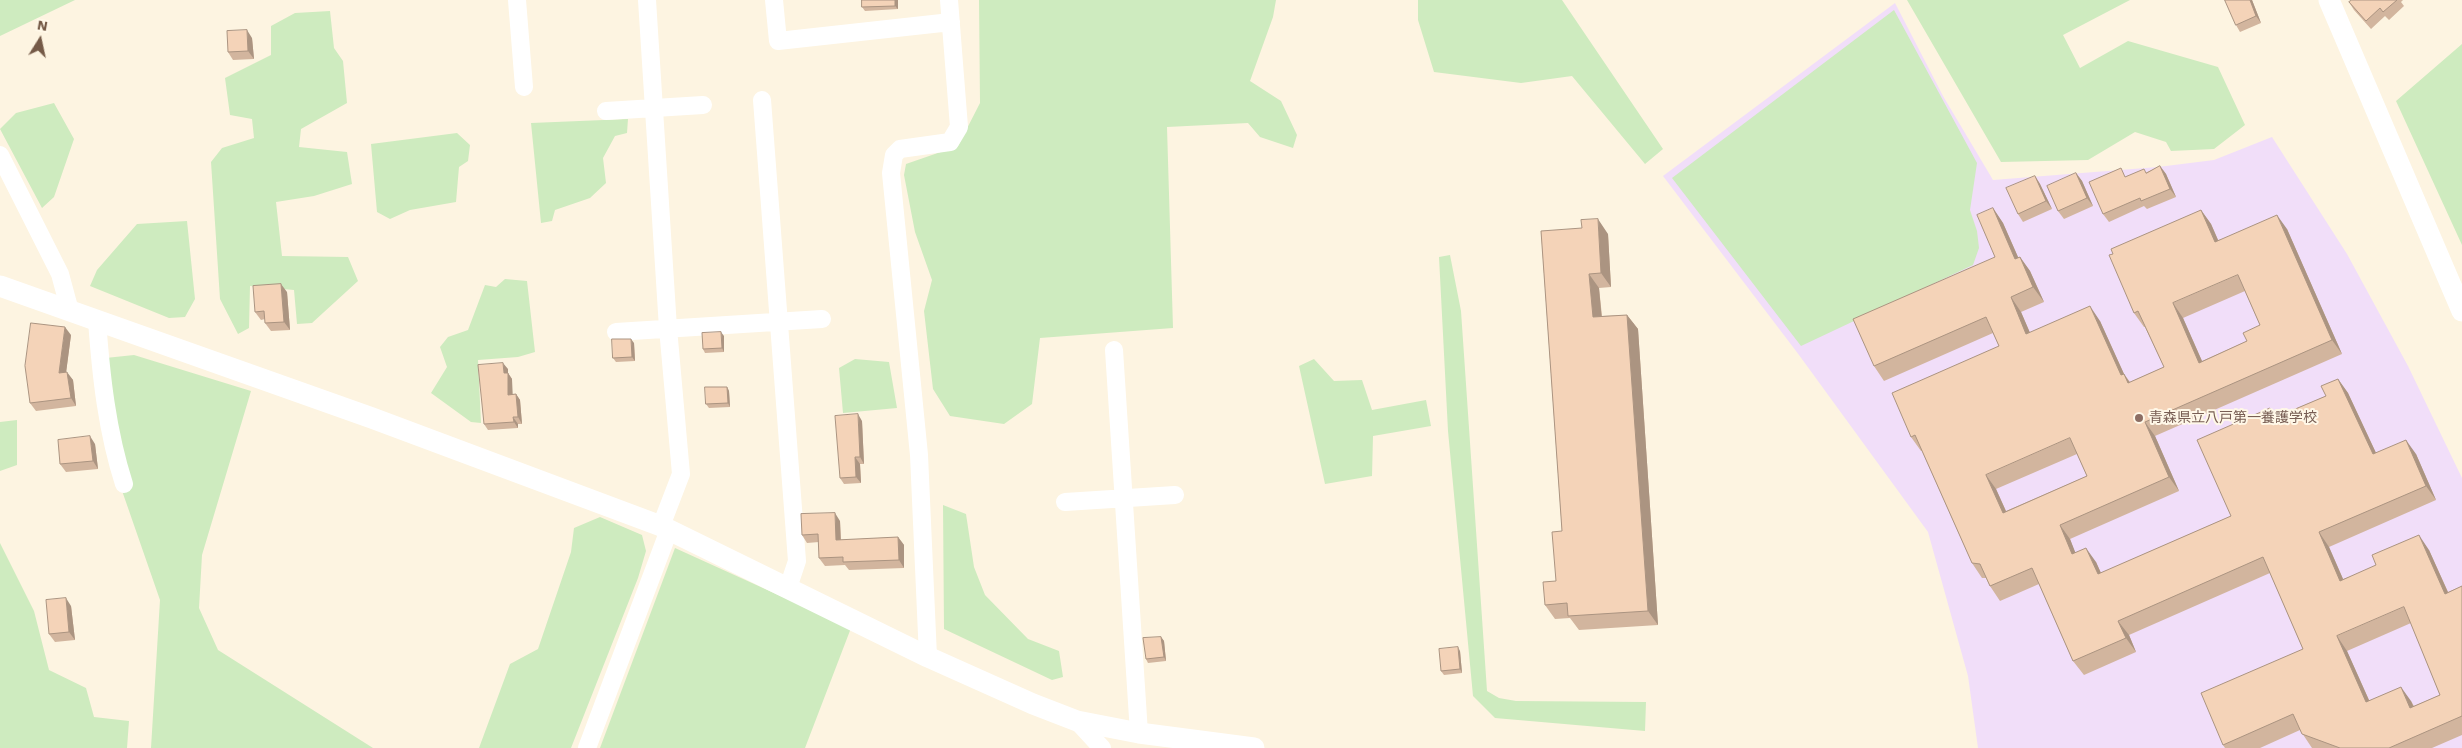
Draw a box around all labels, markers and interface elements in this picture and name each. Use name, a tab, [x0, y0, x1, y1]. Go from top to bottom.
north arrow	[15, 15, 65, 65]
text: N	[36, 16, 49, 34]
place label: 青森県立八戸第一養護学校	[2149, 410, 2317, 426]
marker: 青森県立八戸第一養護学校	[2133, 412, 2145, 424]

